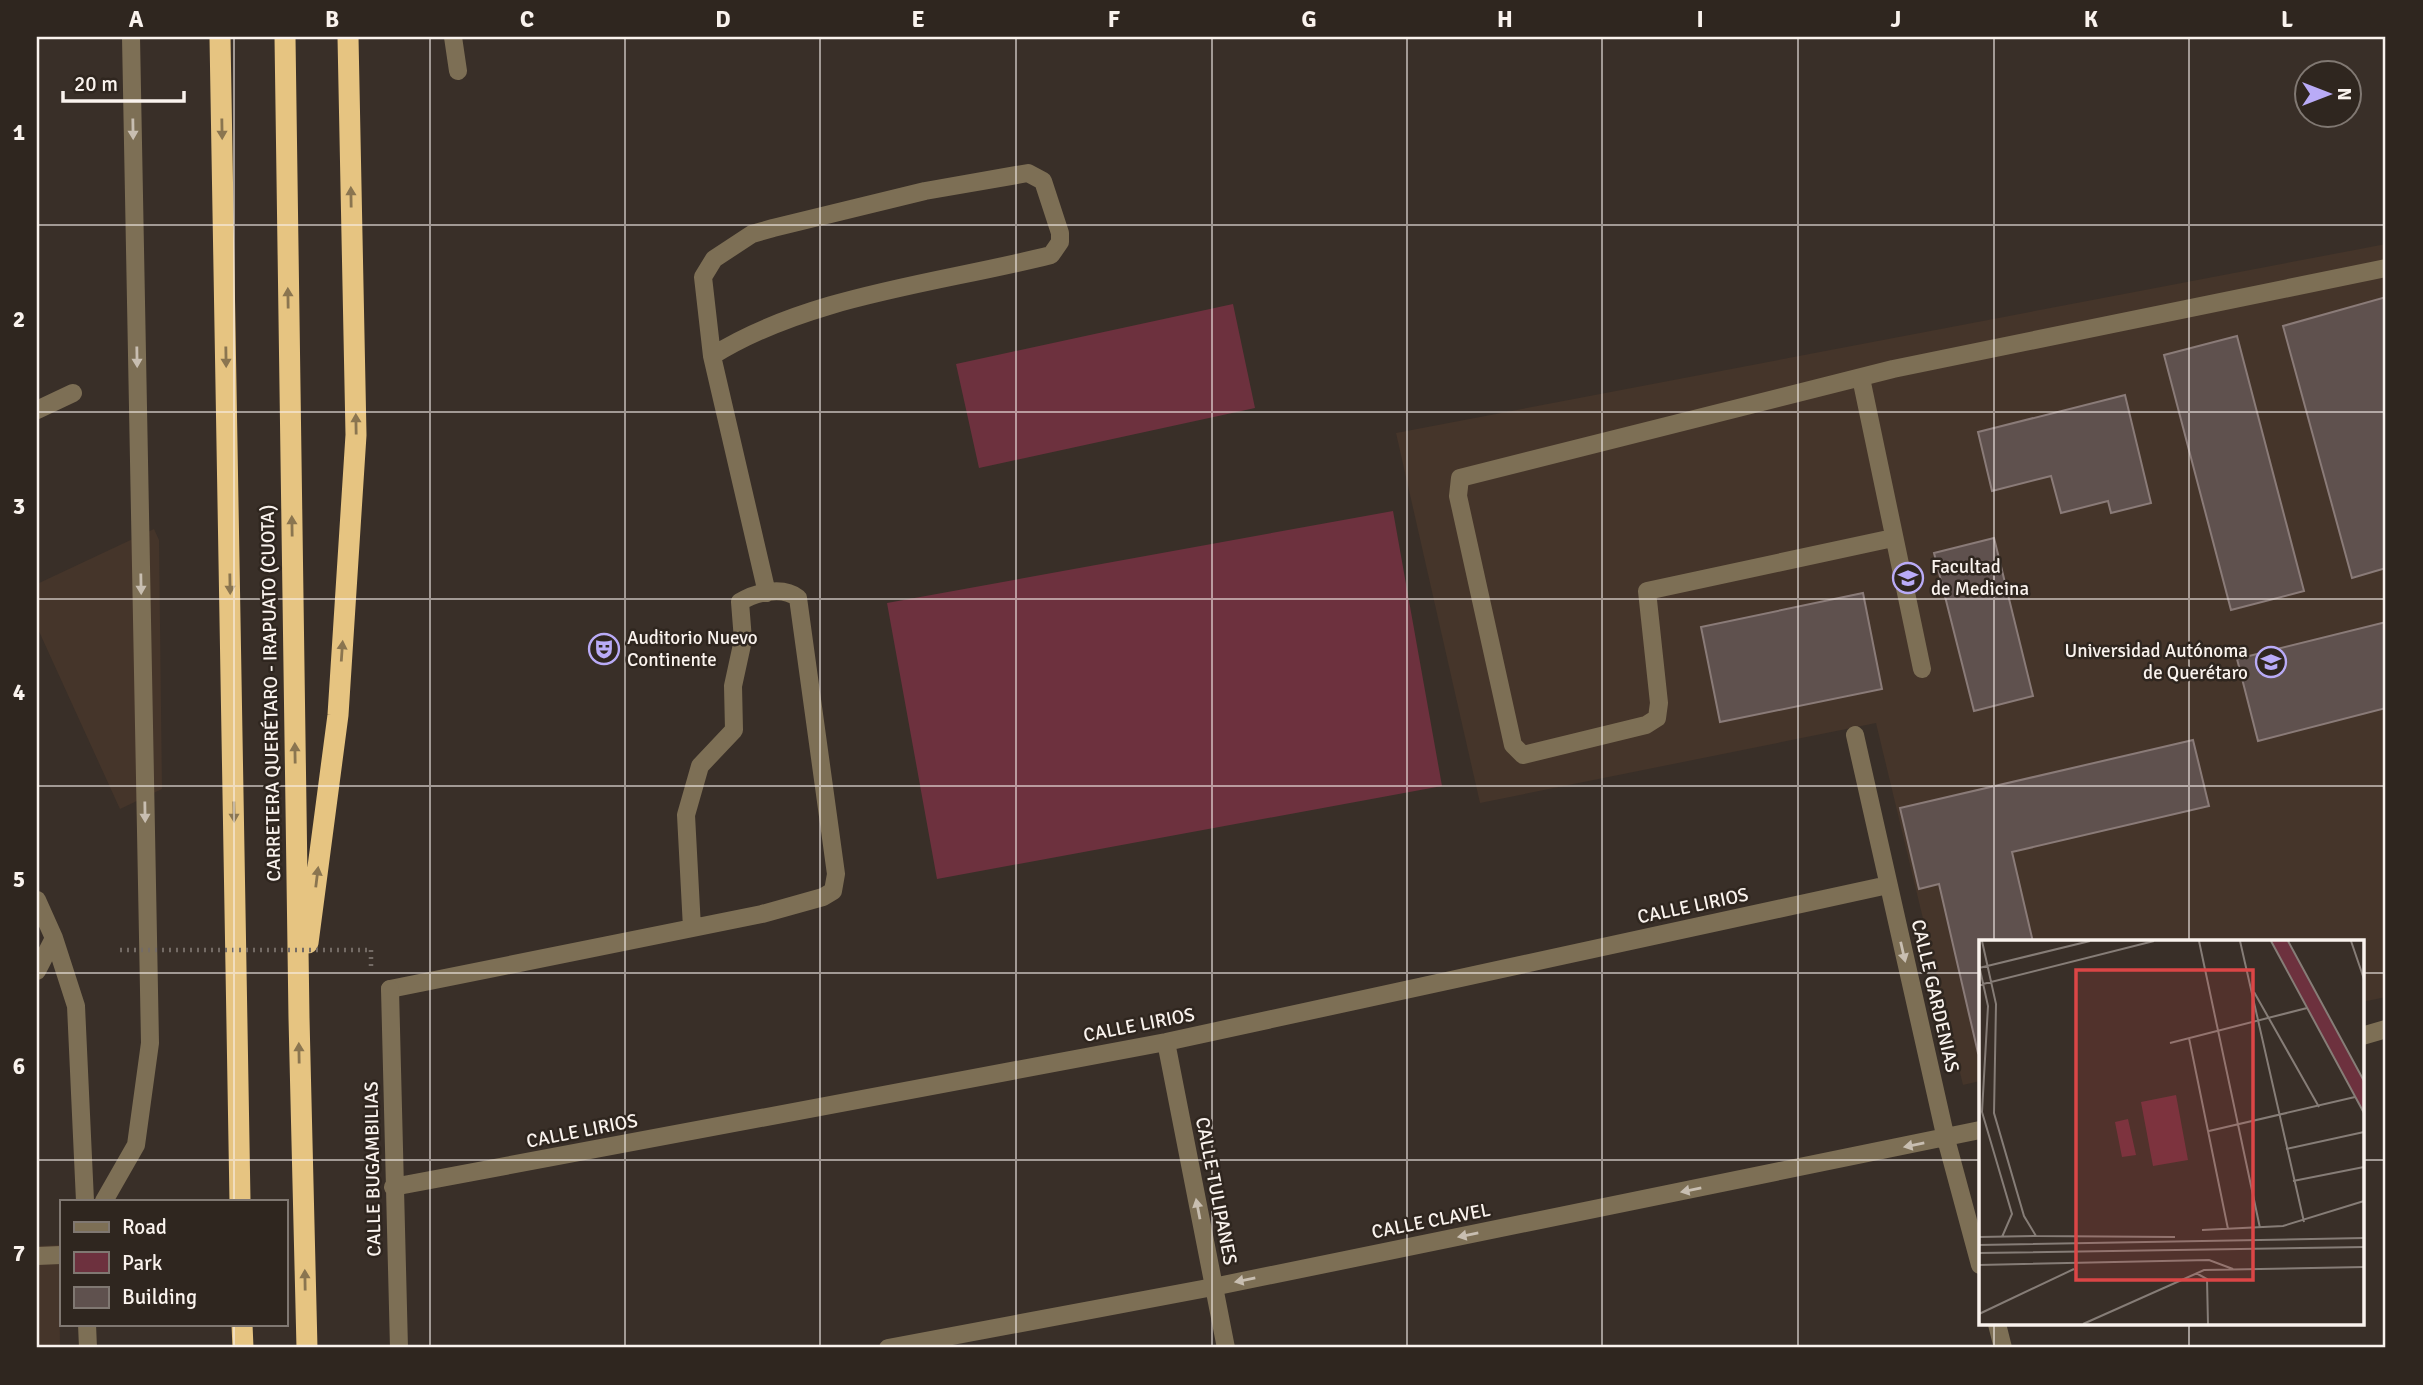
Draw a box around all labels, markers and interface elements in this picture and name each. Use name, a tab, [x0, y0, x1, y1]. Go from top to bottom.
text: A	[129, 5, 144, 34]
text: B	[325, 5, 339, 34]
text: C	[520, 5, 534, 34]
text: D	[715, 5, 731, 34]
text: E	[911, 5, 925, 34]
text: F	[1108, 5, 1120, 34]
text: G	[1301, 5, 1317, 34]
text: H	[1497, 5, 1513, 34]
text: I	[1696, 5, 1704, 34]
text: J	[1891, 5, 1901, 34]
text: K	[2084, 5, 2099, 34]
text: L	[2281, 5, 2293, 34]
scale bar	[63, 60, 184, 104]
north arrow	[2294, 60, 2364, 130]
text: 20 m	[74, 71, 118, 97]
text: N	[2332, 87, 2356, 101]
text: 1	[13, 118, 25, 147]
one-way arrow	[127, 119, 139, 141]
one-way arrow	[216, 119, 228, 141]
one-way arrow	[345, 185, 357, 207]
one-way arrow	[283, 287, 294, 309]
text: 2	[13, 305, 25, 334]
one-way arrow	[131, 346, 143, 368]
one-way arrow	[220, 346, 232, 368]
one-way arrow	[350, 413, 361, 435]
text: 3	[13, 492, 25, 521]
street label: CARRETERA QUERÉTARO - IRAPUATO (CUOTA)	[256, 504, 286, 882]
one-way arrow	[286, 515, 297, 537]
place label: Facultad de Medicina	[1931, 555, 2029, 601]
school or university icon: Facultad de Medicina	[1891, 561, 1925, 595]
one-way arrow	[135, 574, 147, 596]
one-way arrow	[224, 574, 235, 596]
place label: Auditorio Nuevo Continente	[627, 626, 758, 672]
theatre icon: Auditorio Nuevo Continente	[587, 632, 621, 666]
place label: Universidad Autónoma de Querétaro	[2065, 639, 2248, 685]
one-way arrow	[337, 640, 348, 662]
school or university icon: Universidad Autónoma de Querétaro	[2254, 645, 2288, 679]
text: 4	[13, 678, 25, 707]
one-way arrow	[289, 742, 301, 764]
one-way arrow	[140, 801, 151, 823]
one-way arrow	[228, 801, 239, 823]
text: 5	[13, 865, 25, 894]
one-way arrow	[311, 866, 322, 888]
street label: CALLE LIRIOS	[1635, 883, 1751, 929]
street label: CALLE GARDENIAS	[1906, 917, 1964, 1075]
inset map	[1979, 940, 2364, 1326]
one-way arrow	[1898, 941, 1909, 963]
street label: CALLE LIRIOS	[1081, 1002, 1197, 1048]
one-way arrow	[294, 1041, 305, 1063]
text: 6	[13, 1052, 25, 1081]
street label: CALLE BUGAMBILIAS	[359, 1081, 387, 1257]
street label: CALLE LIRIOS	[524, 1108, 640, 1154]
street label: CALLE TULIPANES	[1190, 1115, 1242, 1267]
one-way arrow	[1903, 1140, 1925, 1151]
one-way arrow	[1680, 1185, 1702, 1196]
one-way arrow	[1192, 1198, 1203, 1220]
street label: CALLE CLAVEL	[1369, 1198, 1493, 1244]
legend	[60, 1200, 287, 1326]
text: Road	[122, 1214, 167, 1240]
one-way arrow	[1457, 1230, 1479, 1241]
text: 7	[13, 1239, 25, 1268]
text: Park	[122, 1250, 163, 1276]
one-way arrow	[299, 1269, 311, 1291]
one-way arrow	[1234, 1275, 1256, 1286]
text: Building	[122, 1284, 197, 1310]

